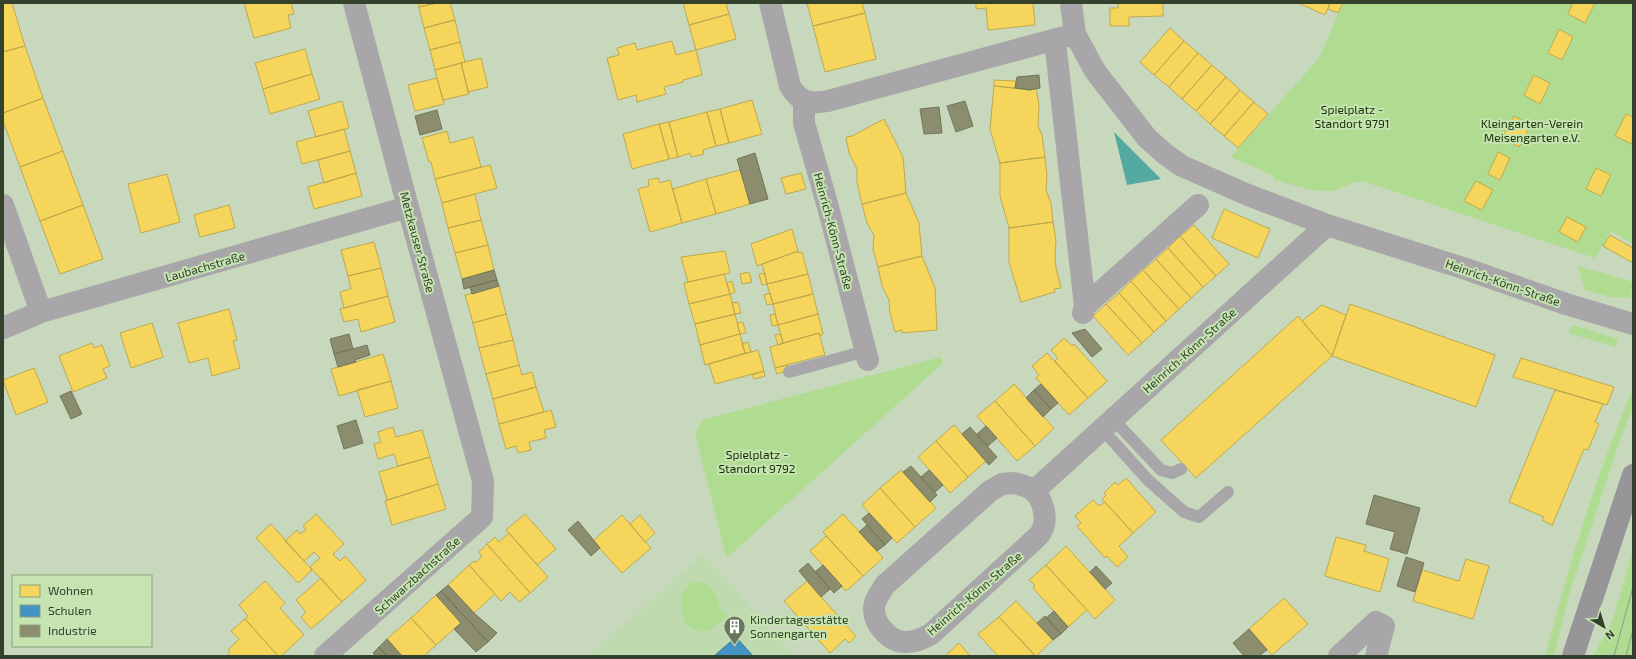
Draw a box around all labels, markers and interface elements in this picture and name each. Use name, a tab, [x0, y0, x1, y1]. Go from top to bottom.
park label: Spielplatz - Standort 9791	[1314, 102, 1390, 130]
park label: Kleingarten-Verein Meisengarten e.V.	[1481, 116, 1583, 144]
street label: Heinrich-Könn-Straße	[812, 171, 856, 291]
street label: Metzkauser Straße	[398, 190, 438, 294]
street label: Laubachstraße	[163, 248, 247, 284]
street label: Heinrich-Könn-Straße	[1444, 256, 1562, 308]
street label: Heinrich-Könn-Straße	[1140, 304, 1238, 396]
park label: Spielplatz - Standort 9792	[718, 447, 796, 475]
street label: Schwarzbachstraße	[372, 533, 462, 617]
street label: Heinrich-Könn-Straße	[924, 548, 1024, 638]
legend	[12, 575, 152, 647]
text: Wohnen	[48, 583, 93, 597]
text: Schulen	[48, 603, 91, 617]
north arrow	[1584, 607, 1624, 647]
place label: Kindertagesstätte Sonnengarten	[750, 612, 848, 640]
building icon: Kindertagesstätte Sonnengarten	[722, 613, 748, 646]
text: Industrie	[48, 623, 97, 637]
text: N	[1603, 628, 1618, 643]

